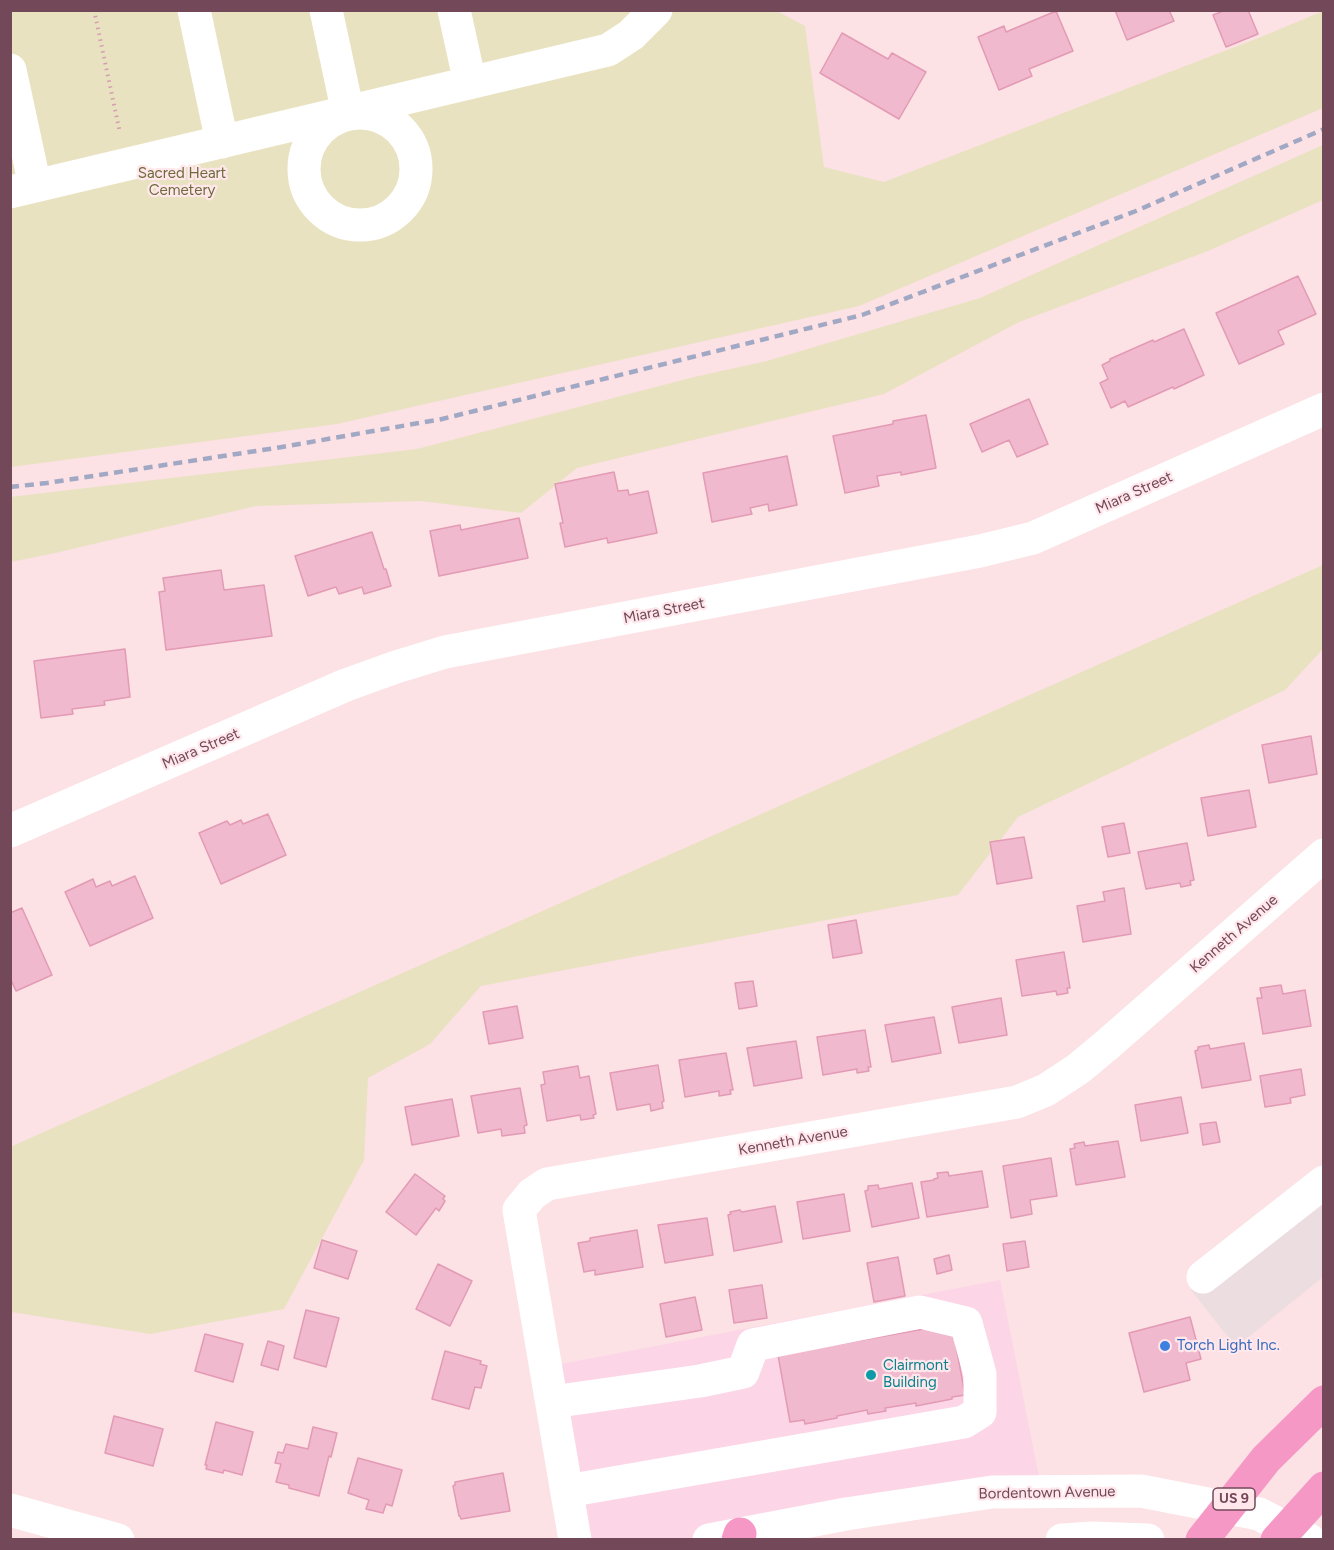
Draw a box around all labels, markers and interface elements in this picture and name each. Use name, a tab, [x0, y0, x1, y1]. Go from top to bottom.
park label: Sacred Heart Cemetery	[138, 165, 226, 200]
street label: Miara Street	[1093, 468, 1175, 518]
street label: Miara Street	[622, 594, 706, 628]
street label: Miara Street	[160, 725, 242, 773]
street label: Kenneth Avenue	[1186, 891, 1282, 977]
street label: Kenneth Avenue	[737, 1123, 849, 1159]
place label: Torch Light Inc.	[1177, 1337, 1280, 1355]
marker: Torch Light Inc.	[1158, 1339, 1172, 1353]
place label: Clairmont Building	[883, 1357, 949, 1392]
marker: Clairmont Building	[864, 1368, 878, 1382]
street label: Bordentown Avenue	[978, 1483, 1116, 1503]
road number: US 9	[1213, 1488, 1255, 1510]

